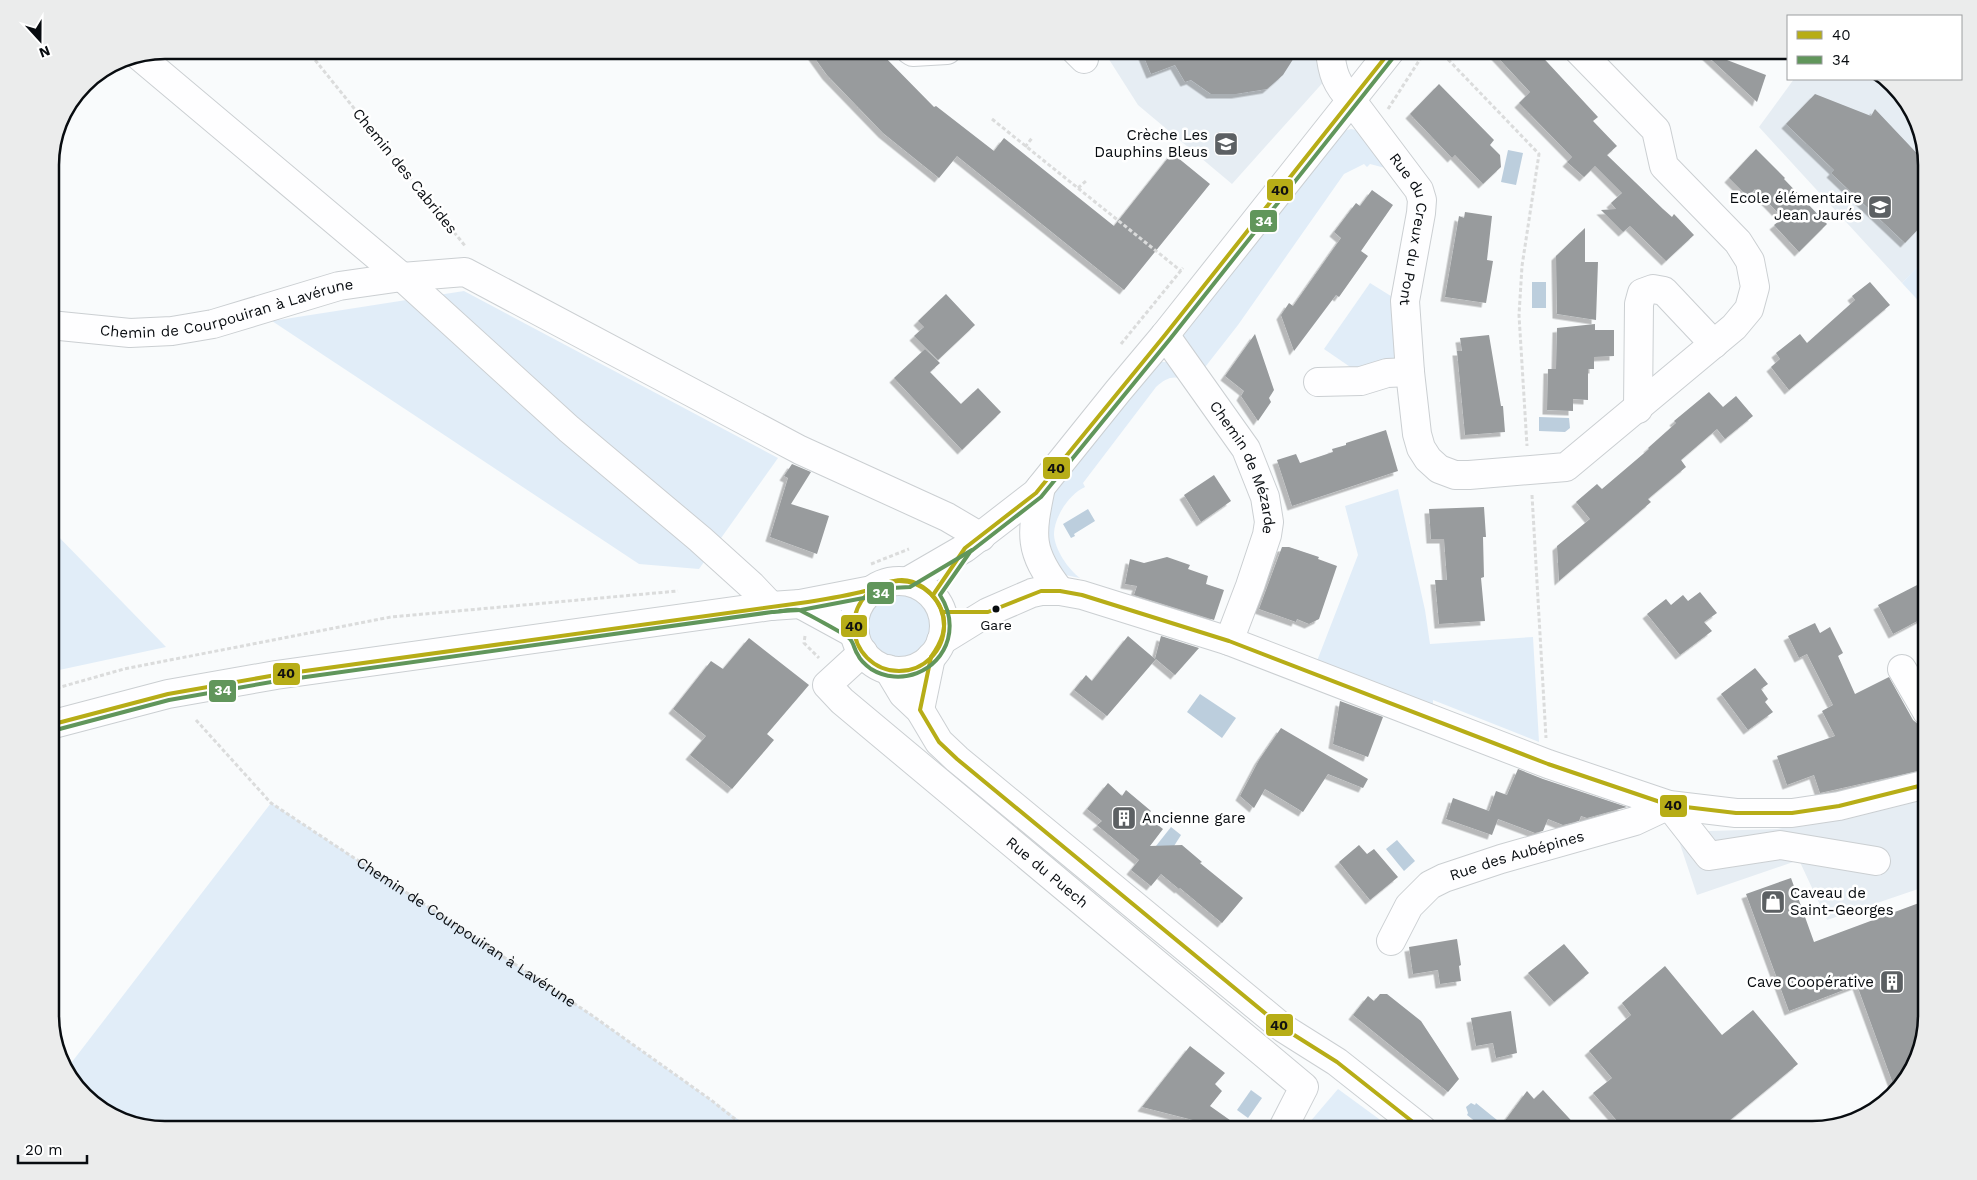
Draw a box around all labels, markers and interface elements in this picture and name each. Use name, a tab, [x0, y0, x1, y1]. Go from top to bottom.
north arrow	[15, 15, 65, 65]
legend	[1787, 15, 1962, 80]
text: 40	[1832, 26, 1851, 44]
text: N	[37, 43, 52, 61]
text: 34	[1832, 51, 1850, 69]
street label: Chemin des Cabrides	[349, 105, 461, 237]
place label: Crèche Les Dauphins Bleus	[1094, 126, 1208, 161]
school or university icon: Crèche Les Dauphins Bleus	[1213, 131, 1239, 157]
street label: Rue du Creux du Pont	[1385, 150, 1431, 307]
line badge: 40	[1266, 178, 1294, 202]
text: 40	[1271, 182, 1289, 198]
place label: Ecole élémentaire Jean Jaurés	[1730, 189, 1862, 224]
school or university icon: Ecole élémentaire Jean Jaurés	[1867, 194, 1893, 220]
line badge: 34	[1249, 209, 1278, 233]
text: 34	[1255, 213, 1273, 229]
street label: Chemin de Courpouiran à Lavérune	[99, 275, 354, 342]
street label: Chemin de Mézarde	[1206, 397, 1278, 535]
line badge: 40	[1042, 456, 1071, 480]
text: 40	[1047, 460, 1065, 476]
line badge: 34	[866, 581, 895, 605]
text: 34	[872, 585, 890, 601]
marker: Gare	[991, 604, 1001, 614]
line badge: 40	[840, 614, 868, 638]
place label: Gare	[980, 617, 1012, 633]
text: 40	[845, 618, 863, 634]
line badge: 40	[272, 662, 301, 686]
text: 40	[277, 665, 295, 681]
line badge: 34	[208, 679, 237, 703]
text: 34	[214, 682, 232, 698]
line badge: 40	[1659, 794, 1688, 818]
text: 40	[1664, 797, 1682, 813]
building icon: Ancienne gare	[1111, 805, 1137, 831]
place label: Ancienne gare	[1142, 809, 1246, 827]
street label: Rue des Aubépines	[1447, 827, 1586, 885]
street label: Rue du Puech	[1002, 833, 1092, 912]
street label: Chemin de Courpouiran à Lavérune	[353, 853, 580, 1011]
place label: Caveau de Saint-Georges	[1790, 884, 1894, 919]
shop icon: Caveau de Saint-Georges	[1760, 889, 1786, 915]
building icon: Cave Coopérative	[1879, 969, 1905, 995]
place label: Cave Coopérative	[1747, 973, 1874, 991]
line badge: 40	[1265, 1013, 1294, 1037]
text: 40	[1270, 1017, 1288, 1033]
scale bar	[18, 1132, 86, 1164]
text: 20 m	[25, 1141, 63, 1159]

